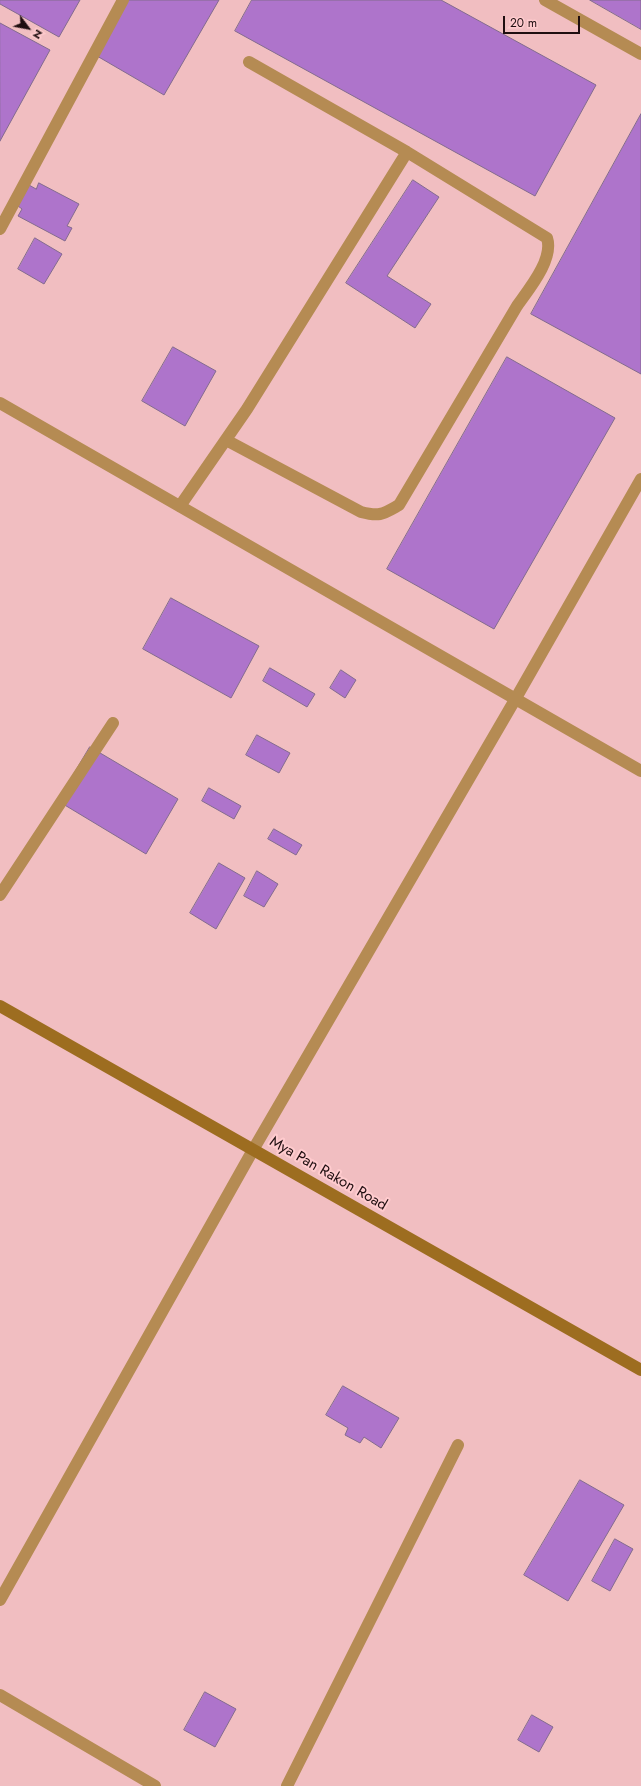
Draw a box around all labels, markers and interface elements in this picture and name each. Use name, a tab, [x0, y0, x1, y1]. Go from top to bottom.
north arrow	[8, 8, 48, 48]
scale bar	[505, 8, 582, 34]
text: 20 m	[510, 14, 537, 32]
text: N	[29, 26, 47, 42]
street label: Mya Pan Rakon Road	[266, 1133, 390, 1215]

